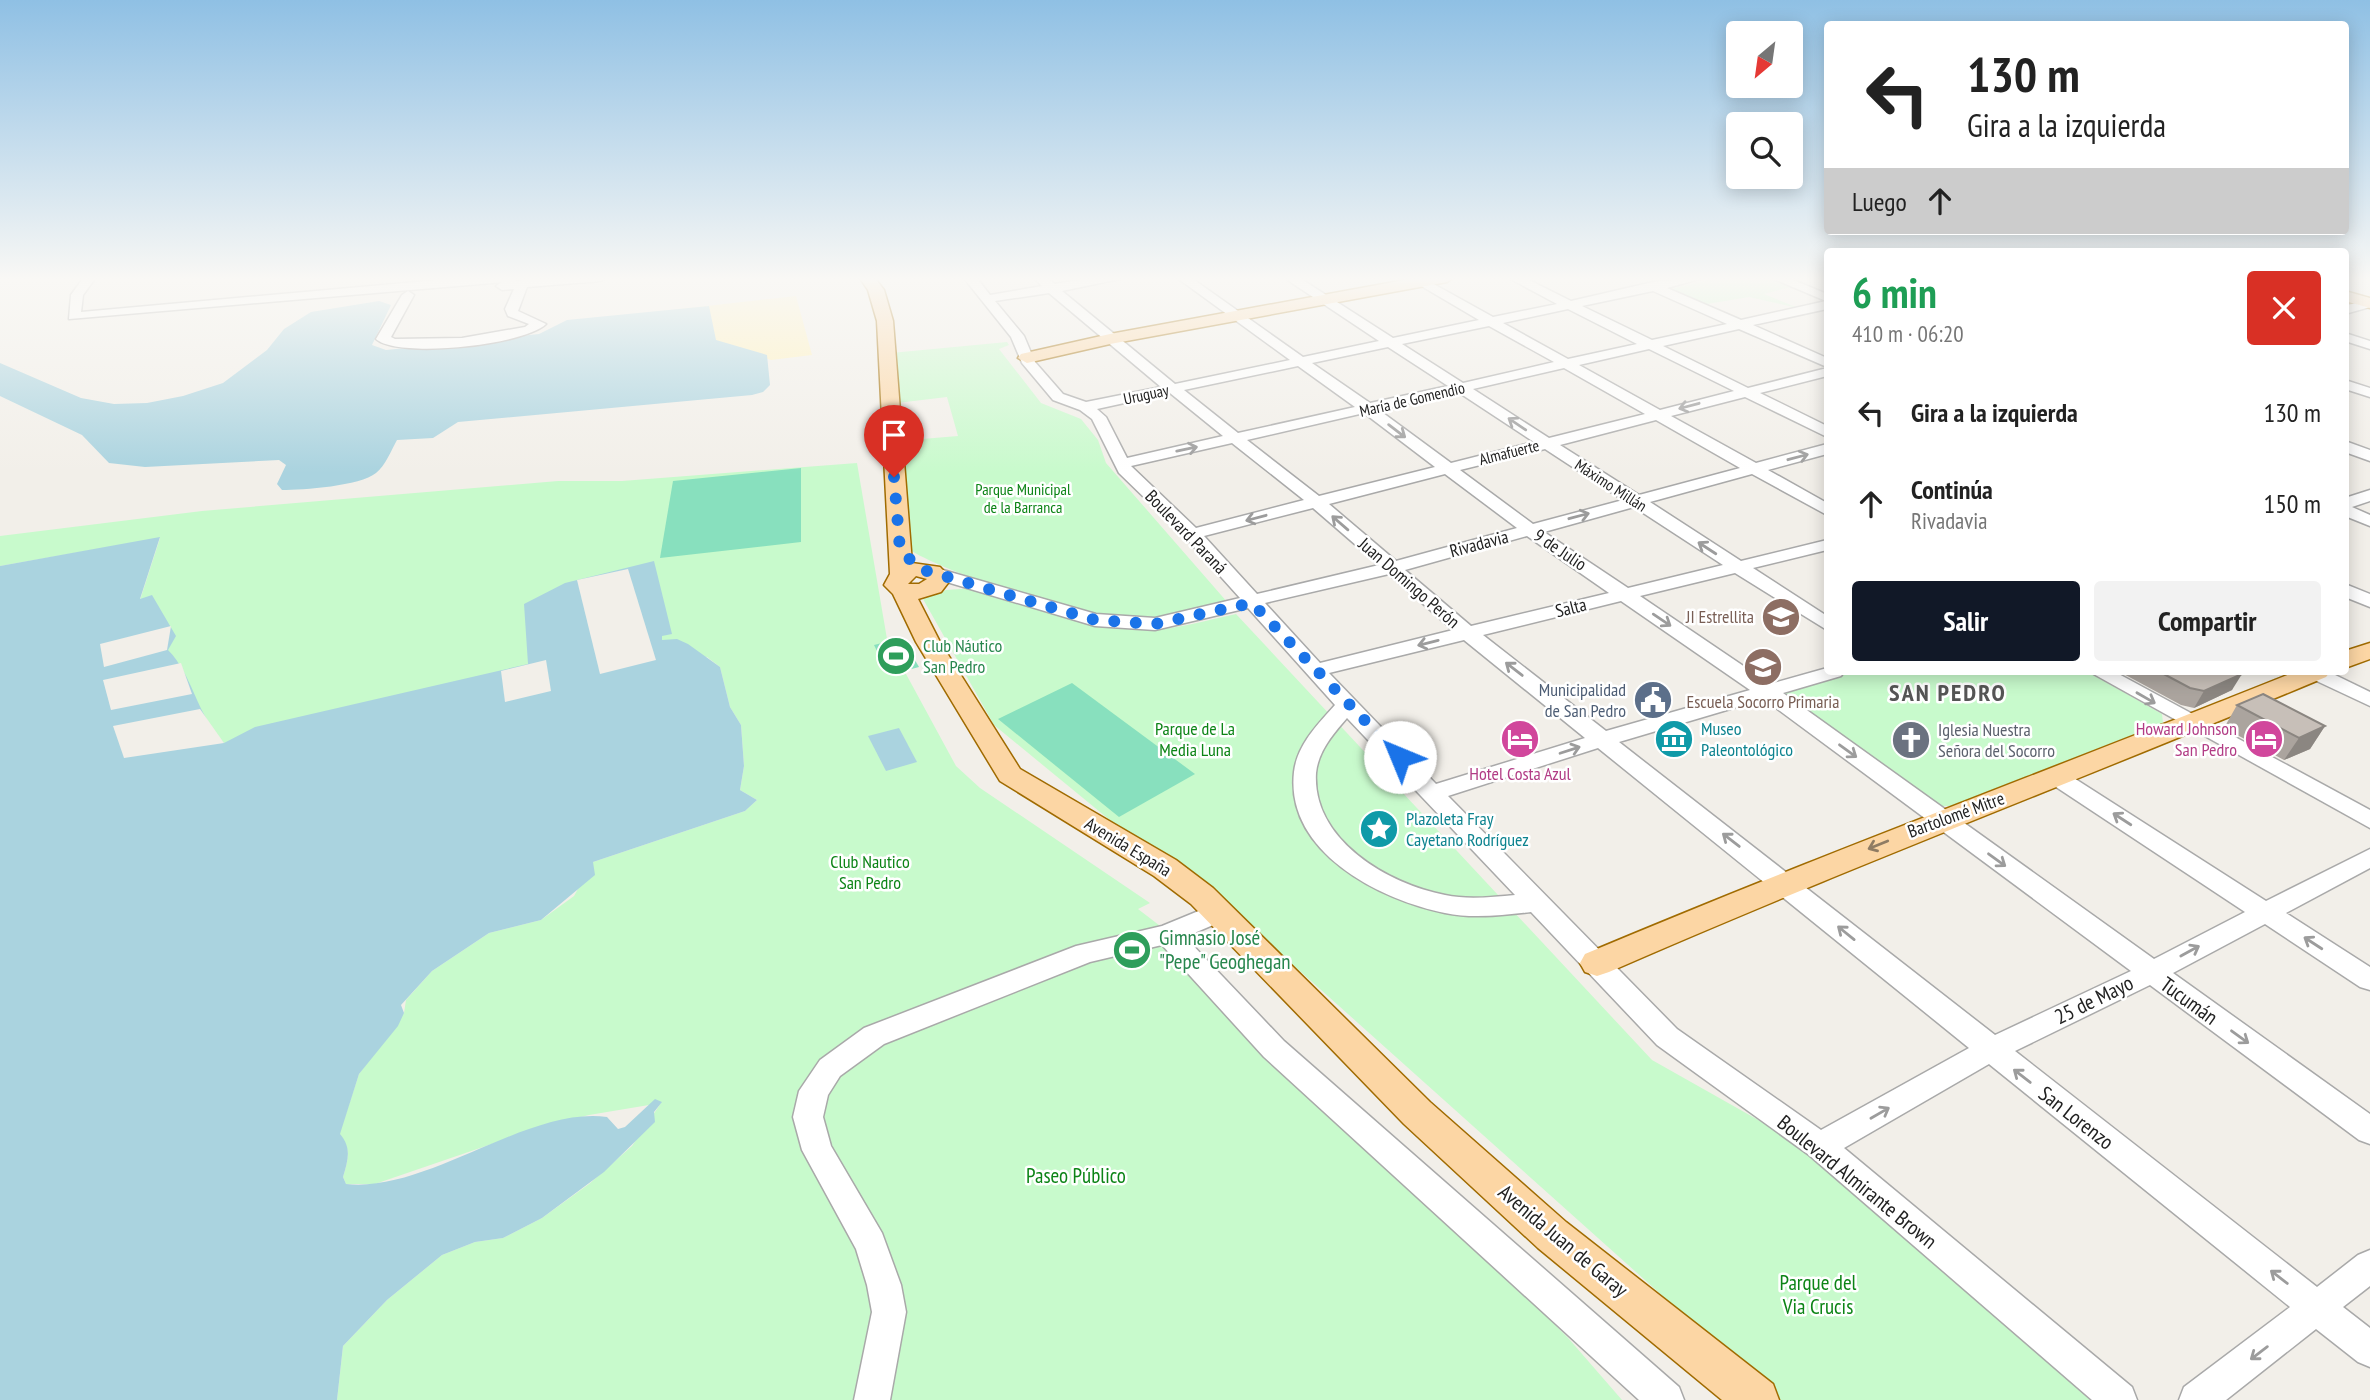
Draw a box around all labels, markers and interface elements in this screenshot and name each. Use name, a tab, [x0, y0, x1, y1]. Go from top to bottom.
north arrow	[1726, 21, 1802, 98]
map controls	[1726, 21, 1803, 189]
text: 130 m	[1967, 42, 2080, 106]
icon: left	[1852, 49, 1943, 140]
text: Gira a la izquierda	[1967, 104, 2166, 146]
button: search	[1726, 112, 1803, 189]
icon: ahead	[1921, 182, 1959, 220]
text: Luego	[1852, 185, 1907, 218]
text: 6 min	[1852, 265, 1937, 320]
button: close	[2247, 271, 2321, 345]
text: 410 m · 06:20	[1852, 319, 1964, 348]
street label: María de Gomendio	[1357, 377, 1467, 421]
street label: Uruguay	[1121, 379, 1171, 409]
icon: left	[1852, 394, 1890, 432]
text: Gira a la izquierda	[1911, 396, 2078, 429]
text: 130 m	[2263, 396, 2321, 429]
one-way arrow	[1679, 400, 1701, 413]
pin	[864, 405, 924, 477]
icon: arrive	[875, 416, 913, 454]
one-way arrow	[1508, 416, 1527, 431]
one-way arrow	[1387, 423, 1406, 438]
street label: Almafuerte	[1477, 435, 1541, 469]
one-way arrow	[1175, 442, 1198, 455]
one-way arrow	[1787, 450, 1809, 463]
street label: Máximo Millán	[1571, 454, 1651, 516]
text: Continúa	[1911, 473, 1993, 506]
park label: Parque Municipal de la Barranca	[975, 479, 1071, 517]
street label: Boulevard Paraná	[1141, 485, 1232, 579]
icon: ahead	[1852, 485, 1890, 523]
text: 150 m	[2263, 487, 2321, 520]
text: Rivadavia	[1911, 506, 1987, 535]
one-way arrow	[1568, 509, 1590, 522]
one-way arrow	[1245, 512, 1267, 525]
one-way arrow	[1331, 515, 1349, 531]
street label: 9 de Julio	[1529, 524, 1591, 576]
street label: Rivadavia	[1447, 525, 1511, 562]
street label: Juan Domingo Perón	[1353, 532, 1465, 633]
one-way arrow	[1698, 541, 1718, 555]
button: Salir	[1852, 581, 2080, 661]
button: Compartir	[2094, 581, 2321, 661]
street label: Salta	[1553, 593, 1589, 622]
school or university icon: JI Estrellita	[1760, 596, 1802, 638]
place label: JI Estrellita	[1685, 605, 1754, 628]
one-way arrow	[1652, 612, 1671, 627]
place label: Club Náutico San Pedro	[923, 634, 1003, 678]
sports icon: Club Náutico San Pedro	[875, 635, 917, 677]
one-way arrow	[1417, 637, 1439, 650]
school or university icon: Escuela Socorro Primaria	[1742, 646, 1784, 688]
one-way arrow	[1505, 661, 1523, 676]
district label: SAN PEDRO	[1889, 677, 2007, 708]
place label: Municipalidad de San Pedro	[1539, 678, 1626, 722]
public building icon: Municipalidad de San Pedro	[1632, 679, 1674, 721]
place label: Escuela Socorro Primaria	[1687, 690, 1839, 713]
one-way arrow	[2136, 692, 2156, 706]
park label: Parque de La Media Luna	[1155, 717, 1235, 761]
place label: Museo Paleontológico	[1701, 717, 1793, 761]
place label: Howard Johnson San Pedro	[2136, 717, 2237, 761]
hotel icon: Hotel Costa Azul	[1499, 718, 1541, 760]
museum icon: Museo Paleontológico	[1653, 718, 1695, 760]
place label: Iglesia Nuestra Señora del Socorro	[1938, 718, 2055, 762]
hotel icon: Howard Johnson San Pedro	[2243, 718, 2285, 760]
church icon: Iglesia Nuestra Señora del Socorro	[1890, 719, 1932, 761]
position arrow	[1363, 720, 1437, 794]
one-way arrow	[1558, 742, 1580, 755]
one-way arrow	[1838, 743, 1857, 758]
place label: Hotel Costa Azul	[1469, 762, 1572, 785]
street label: Bartolomé Mitre	[1904, 786, 2007, 843]
place label: Plazoleta Fray Cayetano Rodríguez	[1406, 807, 1529, 851]
place icon: Plazoleta Fray Cayetano Rodríguez	[1358, 808, 1400, 850]
street label: Avenida España	[1081, 812, 1176, 881]
one-way arrow	[2112, 812, 2132, 826]
one-way arrow	[1723, 832, 1741, 847]
one-way arrow	[1868, 839, 1890, 852]
park label: Club Nautico San Pedro	[830, 850, 910, 894]
one-way arrow	[1987, 853, 2006, 867]
place label: Gimnasio José "Pepe" Geoghegan	[1159, 924, 1291, 975]
one-way arrow	[1837, 925, 1855, 940]
sports icon: Gimnasio José "Pepe" Geoghegan	[1111, 929, 1153, 971]
one-way arrow	[2303, 936, 2323, 950]
one-way arrow	[2180, 944, 2200, 958]
street label: 25 de Mayo	[2050, 969, 2138, 1030]
street label: Tucumán	[2155, 971, 2223, 1031]
one-way arrow	[2230, 1030, 2249, 1044]
one-way arrow	[2014, 1069, 2032, 1084]
street label: San Lorenzo	[2033, 1080, 2119, 1155]
one-way arrow	[1869, 1106, 1889, 1120]
street label: Boulevard Almirante Brown	[1772, 1109, 1943, 1254]
park label: Paseo Público	[1026, 1162, 1126, 1189]
street label: Avenida Juan de Garay	[1493, 1179, 1634, 1303]
park label: Parque del Via Crucis	[1779, 1269, 1857, 1320]
one-way arrow	[2270, 1269, 2288, 1284]
one-way arrow	[2250, 1346, 2269, 1361]

